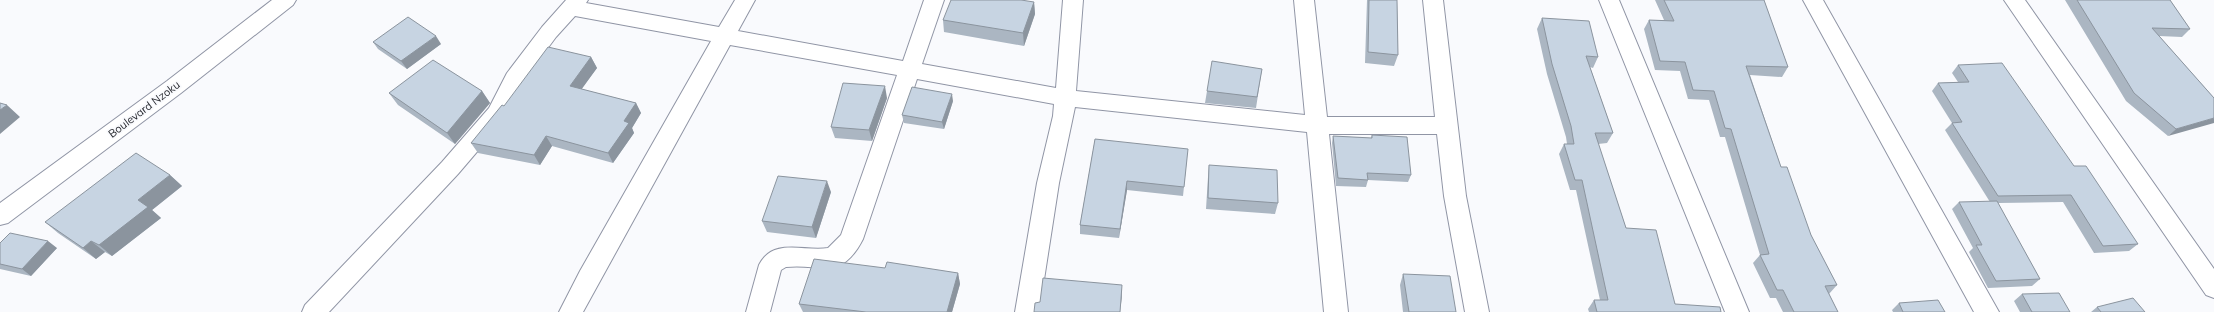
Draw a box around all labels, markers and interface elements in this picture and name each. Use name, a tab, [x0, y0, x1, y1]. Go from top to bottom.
street label: Boulevard Nzoku	[105, 77, 183, 141]

